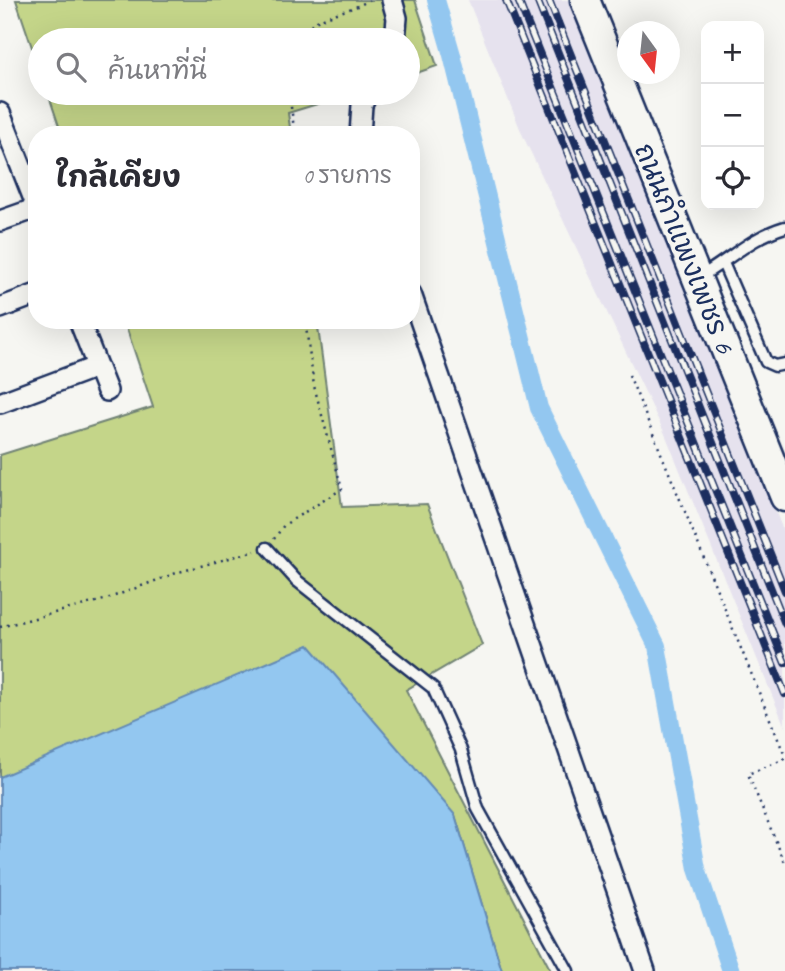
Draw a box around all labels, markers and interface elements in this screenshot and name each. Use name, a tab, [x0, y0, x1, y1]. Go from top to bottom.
north arrow	[617, 21, 680, 84]
map controls	[701, 21, 764, 210]
button: +	[701, 21, 764, 84]
search box	[28, 28, 420, 105]
icon: search	[52, 48, 90, 86]
text: ค้นหาที่นี่	[108, 54, 207, 87]
button: −	[701, 84, 764, 147]
street label: ถนนกำแพงเพชร 6	[627, 137, 745, 360]
button: locate	[701, 147, 764, 210]
text: ใกล้เคียง	[56, 158, 181, 196]
text: 0 รายการ	[302, 161, 392, 190]

